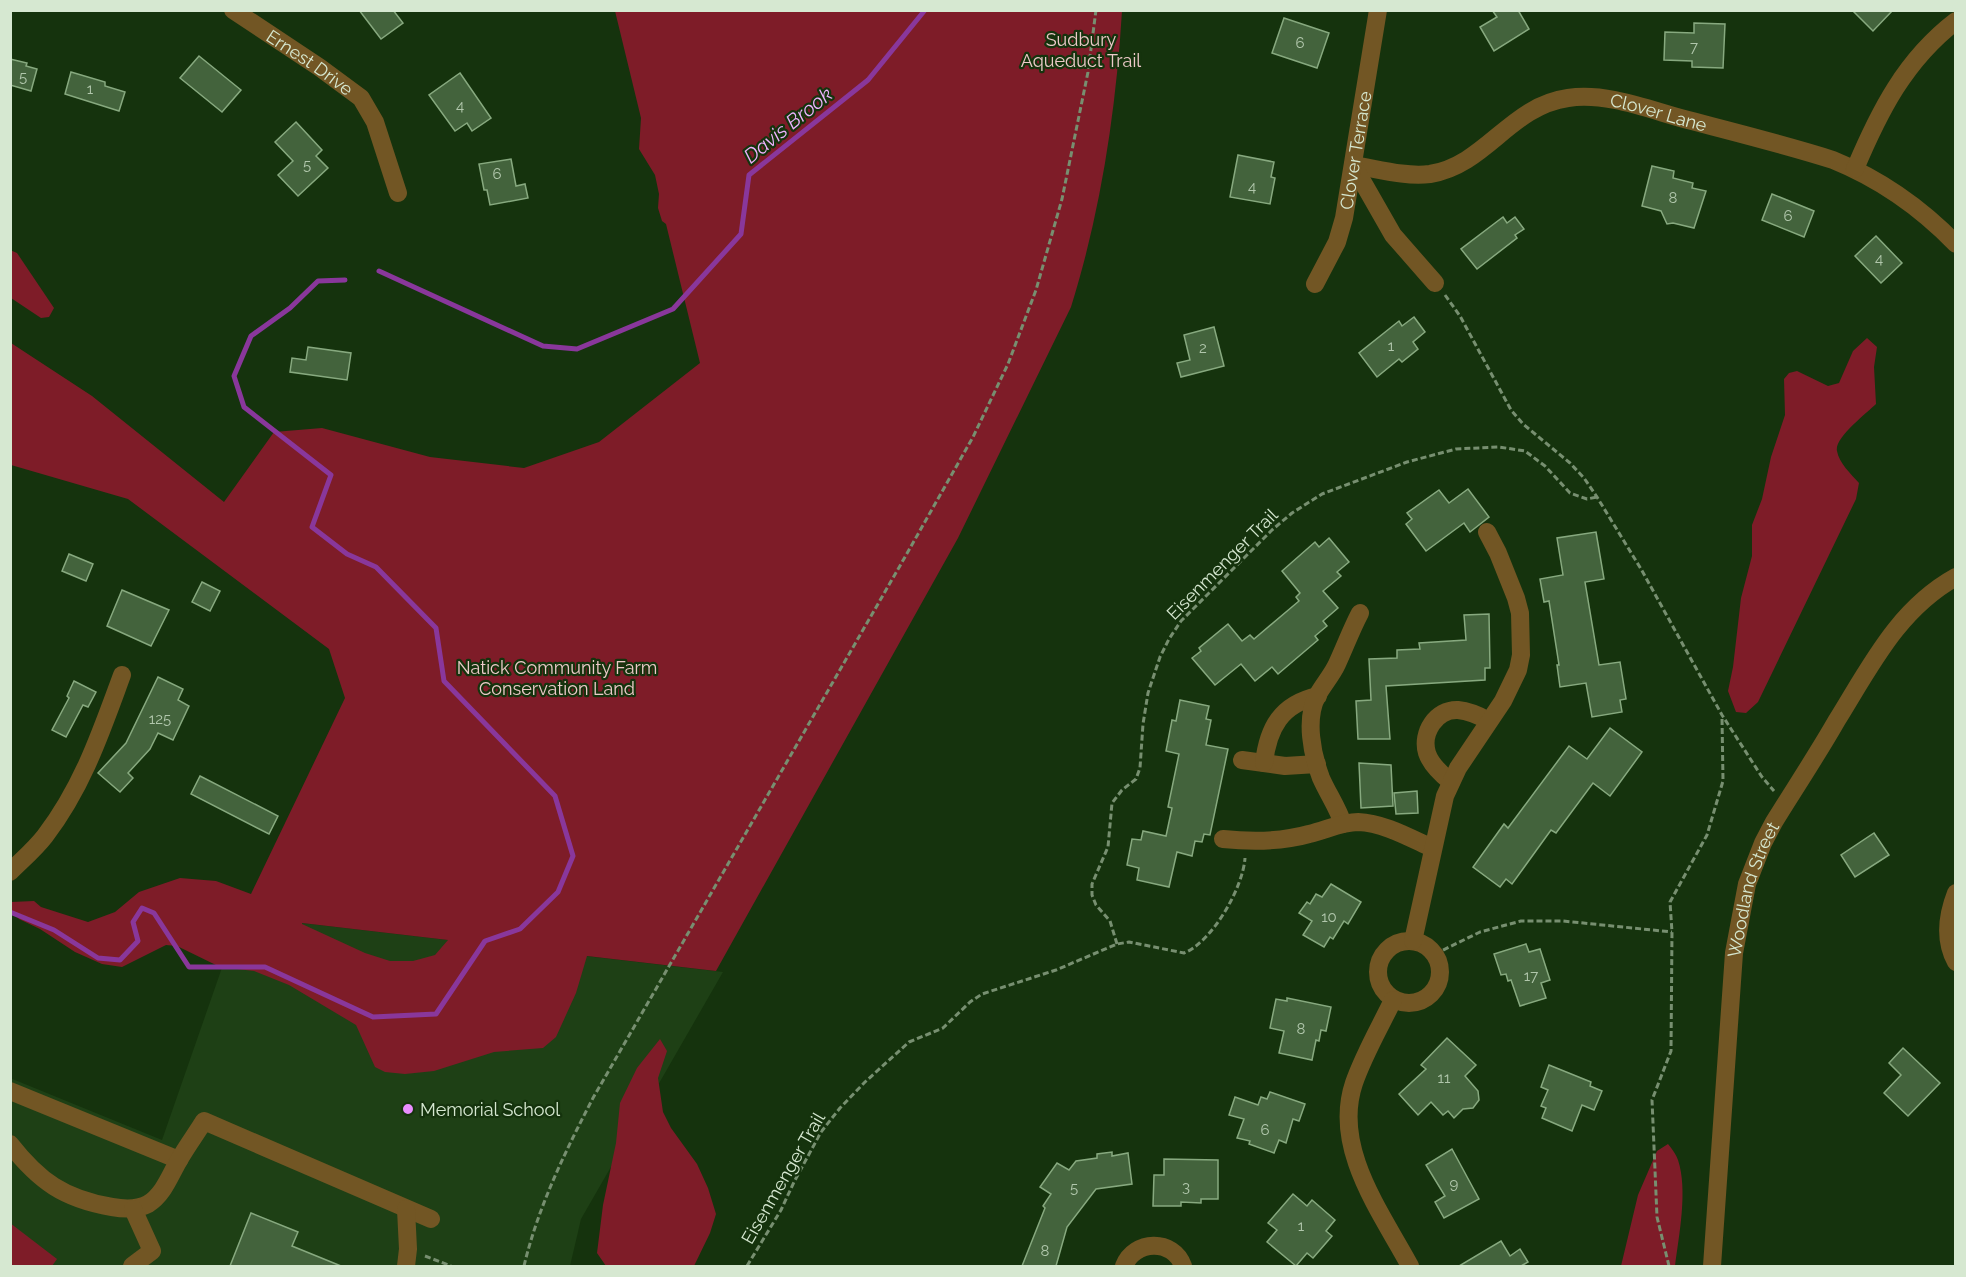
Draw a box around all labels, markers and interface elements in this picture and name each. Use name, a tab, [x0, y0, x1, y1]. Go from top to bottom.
street label: Ernest Drive	[263, 25, 358, 100]
park label: Sudbury Aqueduct Trail	[1021, 29, 1141, 71]
house number: 6	[1295, 34, 1305, 52]
house number: 7	[1690, 38, 1698, 56]
house number: 5	[19, 68, 27, 86]
house number: 1	[87, 80, 94, 98]
water label: Davis Brook	[739, 82, 837, 168]
street label: Clover Terrace	[1335, 89, 1375, 211]
street label: Clover Lane	[1608, 89, 1710, 135]
house number: 4	[456, 97, 464, 115]
house number: 5	[303, 156, 311, 174]
house number: 6	[492, 165, 502, 183]
house number: 4	[1248, 178, 1256, 196]
house number: 8	[1669, 189, 1678, 207]
house number: 6	[1783, 207, 1793, 225]
house number: 4	[1875, 250, 1883, 268]
house number: 1	[1388, 337, 1395, 355]
house number: 2	[1199, 339, 1207, 357]
street label: Eisenmenger Trail	[1162, 504, 1282, 624]
park label: Natick Community Farm Conservation Land	[457, 657, 657, 699]
house number: 125	[149, 710, 171, 728]
street label: Woodland Street	[1723, 818, 1783, 959]
house number: 10	[1321, 908, 1337, 926]
house number: 17	[1524, 967, 1538, 985]
house number: 8	[1297, 1020, 1306, 1038]
house number: 11	[1438, 1069, 1451, 1087]
place label: Memorial School	[420, 1099, 560, 1120]
marker: Memorial School	[401, 1102, 415, 1116]
street label: Eisenmenger Trail	[737, 1109, 829, 1247]
house number: 6	[1260, 1121, 1270, 1139]
house number: 9	[1450, 1175, 1459, 1193]
house number: 3	[1182, 1178, 1190, 1196]
house number: 5	[1070, 1179, 1078, 1197]
house number: 1	[1298, 1217, 1305, 1235]
house number: 8	[1041, 1242, 1050, 1260]

